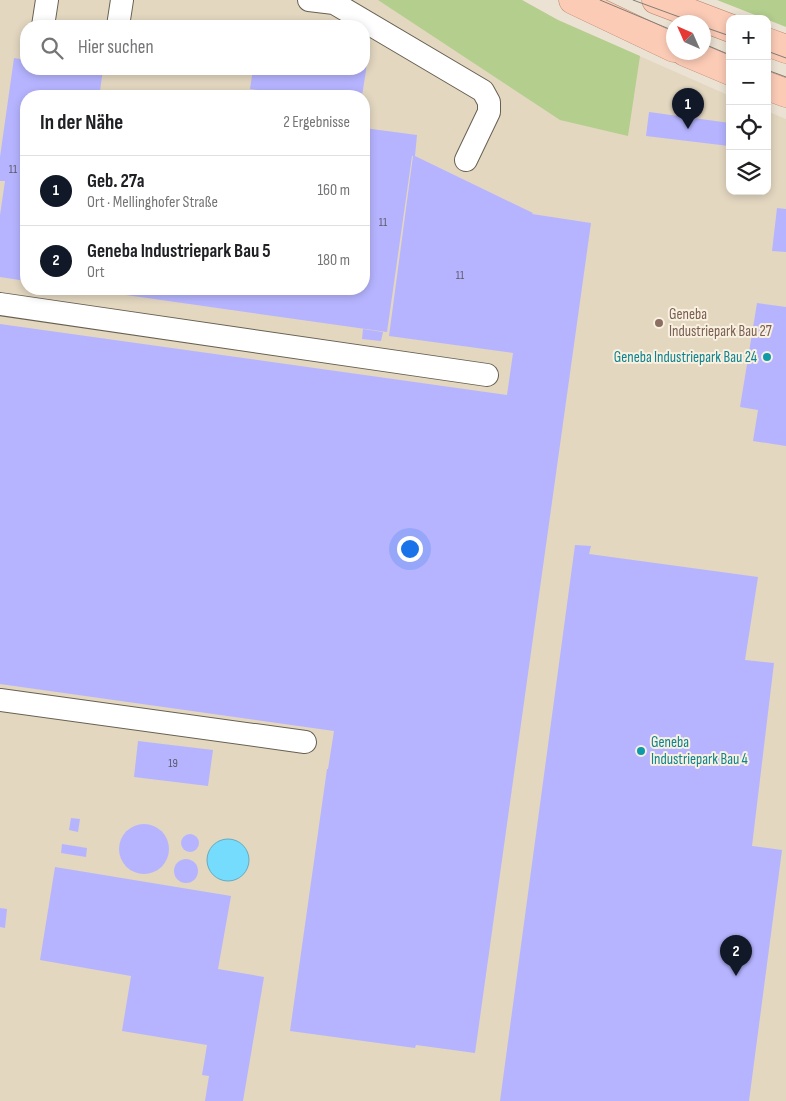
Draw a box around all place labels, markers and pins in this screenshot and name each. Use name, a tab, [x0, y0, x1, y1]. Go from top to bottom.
pin: 1	[672, 88, 704, 129]
place label: Geneba Industriepark Bau 27	[669, 305, 772, 341]
marker: Geneba Industriepark Bau 27	[653, 317, 665, 329]
place label: Geneba Industriepark Bau 24	[614, 348, 757, 367]
marker: Geneba Industriepark Bau 24	[761, 351, 773, 363]
place label: Geneba Industriepark Bau 4	[651, 733, 748, 769]
marker: Geneba Industriepark Bau 4	[635, 745, 647, 757]
pin: 2	[720, 935, 752, 976]

